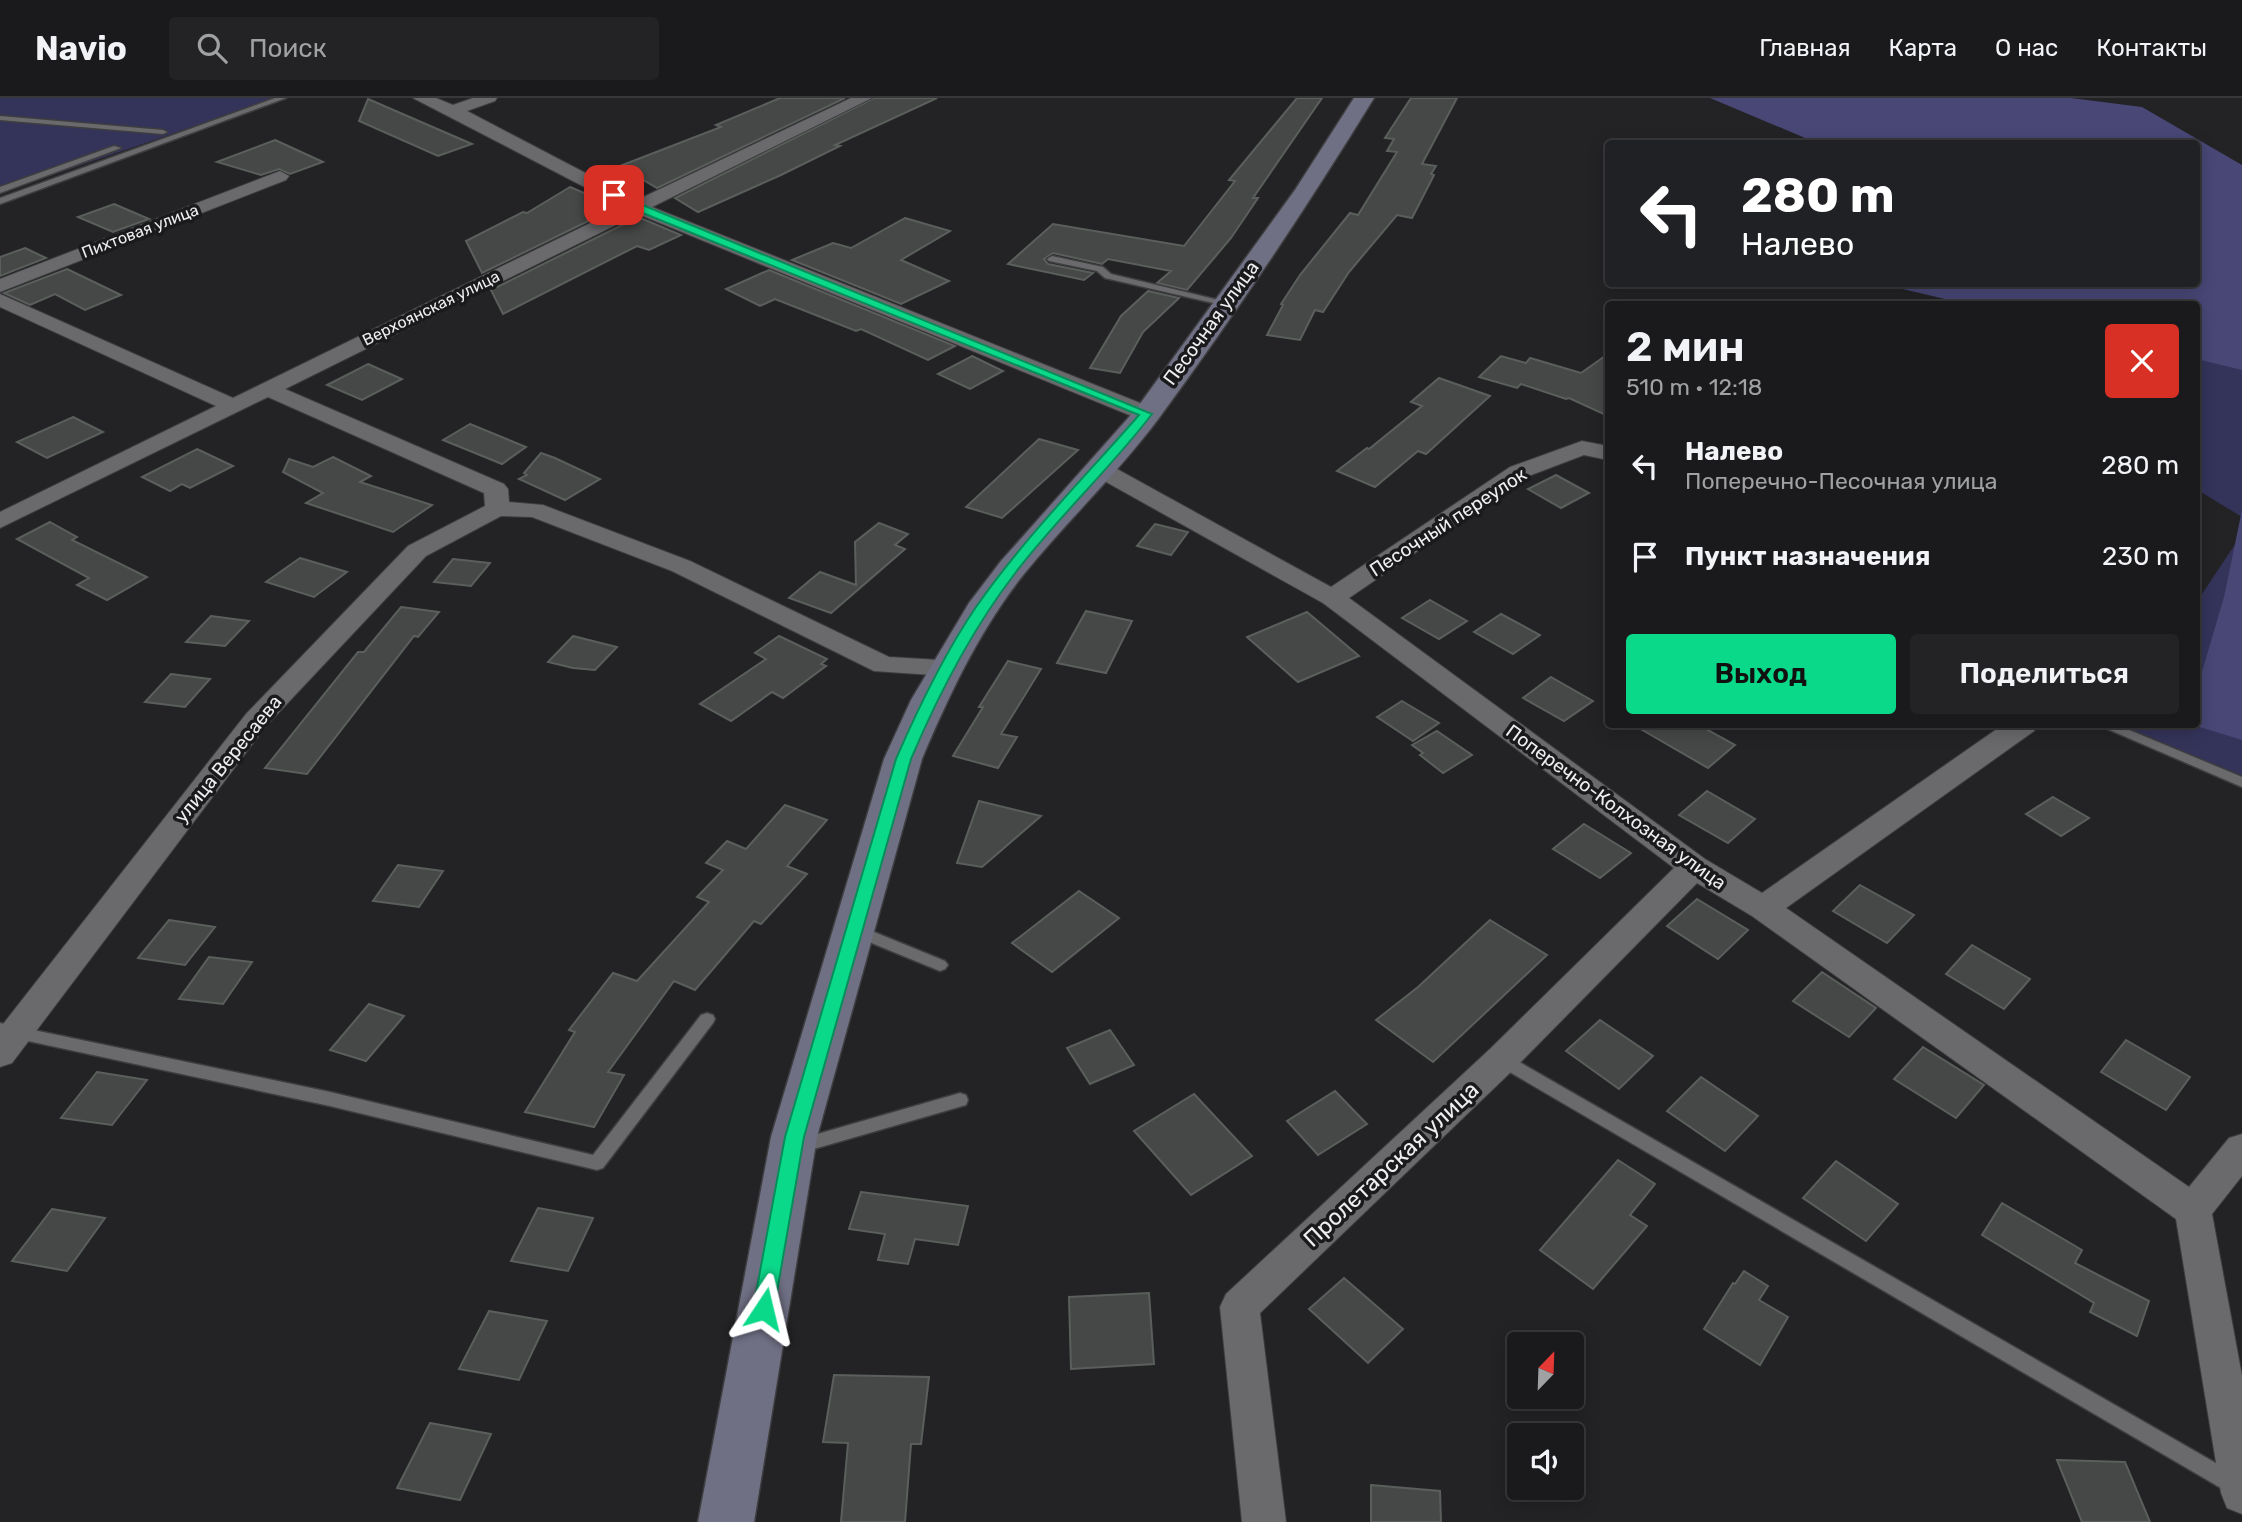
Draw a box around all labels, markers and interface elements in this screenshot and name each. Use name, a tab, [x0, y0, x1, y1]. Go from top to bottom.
search box	[169, 17, 659, 80]
text: Navio	[35, 29, 127, 68]
icon: search	[193, 29, 231, 67]
text: Поиск	[249, 33, 327, 64]
text: Главная	[1759, 34, 1851, 62]
text: Карта	[1889, 34, 1957, 62]
text: О нас	[1995, 34, 2058, 62]
text: Контакты	[2096, 34, 2207, 62]
pin	[584, 165, 644, 225]
text: 280 m	[1741, 166, 1895, 224]
icon: left	[1626, 168, 1717, 259]
icon: arrive	[595, 176, 633, 214]
street label: Пихтовая улица	[79, 200, 201, 262]
text: Налево	[1741, 225, 1854, 263]
street label: Песочная улица	[1158, 256, 1264, 390]
street label: Верхоянская улица	[359, 267, 503, 349]
text: 2 мин	[1626, 322, 1745, 372]
button: close	[2105, 324, 2179, 398]
text: 510 m · 12:18	[1626, 373, 1762, 401]
text: Налево	[1685, 436, 1783, 467]
icon: left	[1626, 447, 1664, 485]
text: 280 m	[2101, 450, 2179, 481]
street label: Песочный переулок	[1365, 463, 1531, 581]
text: Поперечно-Песочная улица	[1685, 467, 1997, 495]
icon: arrive	[1626, 538, 1664, 576]
text: Пункт назначения	[1685, 541, 1930, 572]
text: 230 m	[2102, 541, 2179, 572]
button: Выход	[1626, 634, 1896, 714]
button: Поделиться	[1910, 634, 2179, 714]
street label: улица Вересаева	[170, 691, 286, 827]
street label: Поперечно-Колхозная улица	[1502, 719, 1730, 895]
street label: Пролетарская улица	[1298, 1075, 1484, 1253]
position arrow	[727, 1272, 801, 1346]
north arrow	[1507, 1332, 1584, 1409]
map controls	[1507, 1332, 1584, 1500]
button: sound	[1507, 1423, 1584, 1500]

